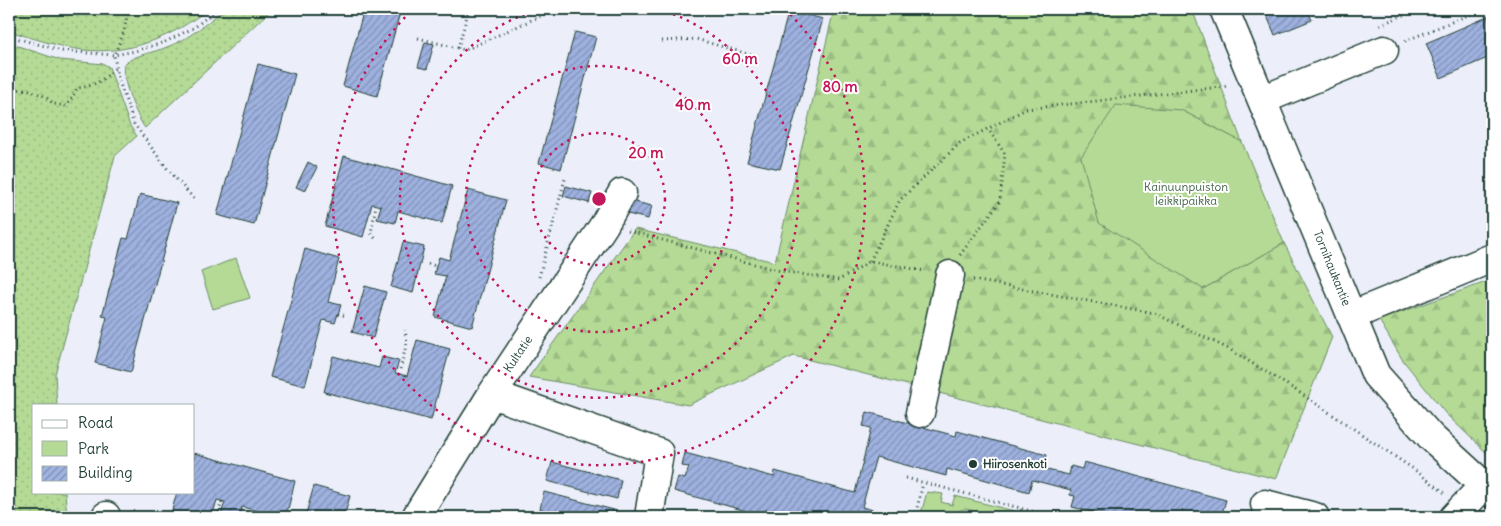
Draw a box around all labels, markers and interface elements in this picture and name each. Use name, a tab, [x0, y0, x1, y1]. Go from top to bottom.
text: 60 m	[722, 49, 758, 68]
text: 80 m	[822, 77, 858, 96]
text: 40 m	[675, 95, 711, 114]
text: 20 m	[629, 143, 663, 162]
park label: Kainuunpuiston leikkipaikka	[1144, 179, 1228, 208]
centre of rings	[590, 190, 608, 208]
street label: Tornihaukantie	[1310, 228, 1354, 308]
street label: Kultatie	[500, 332, 535, 375]
legend	[32, 404, 195, 494]
text: Road	[78, 413, 113, 432]
text: Park	[78, 439, 109, 458]
place label: Hiirosenkoti	[983, 456, 1047, 471]
marker: Hiirosenkoti	[967, 458, 979, 470]
text: Building	[78, 463, 133, 482]

